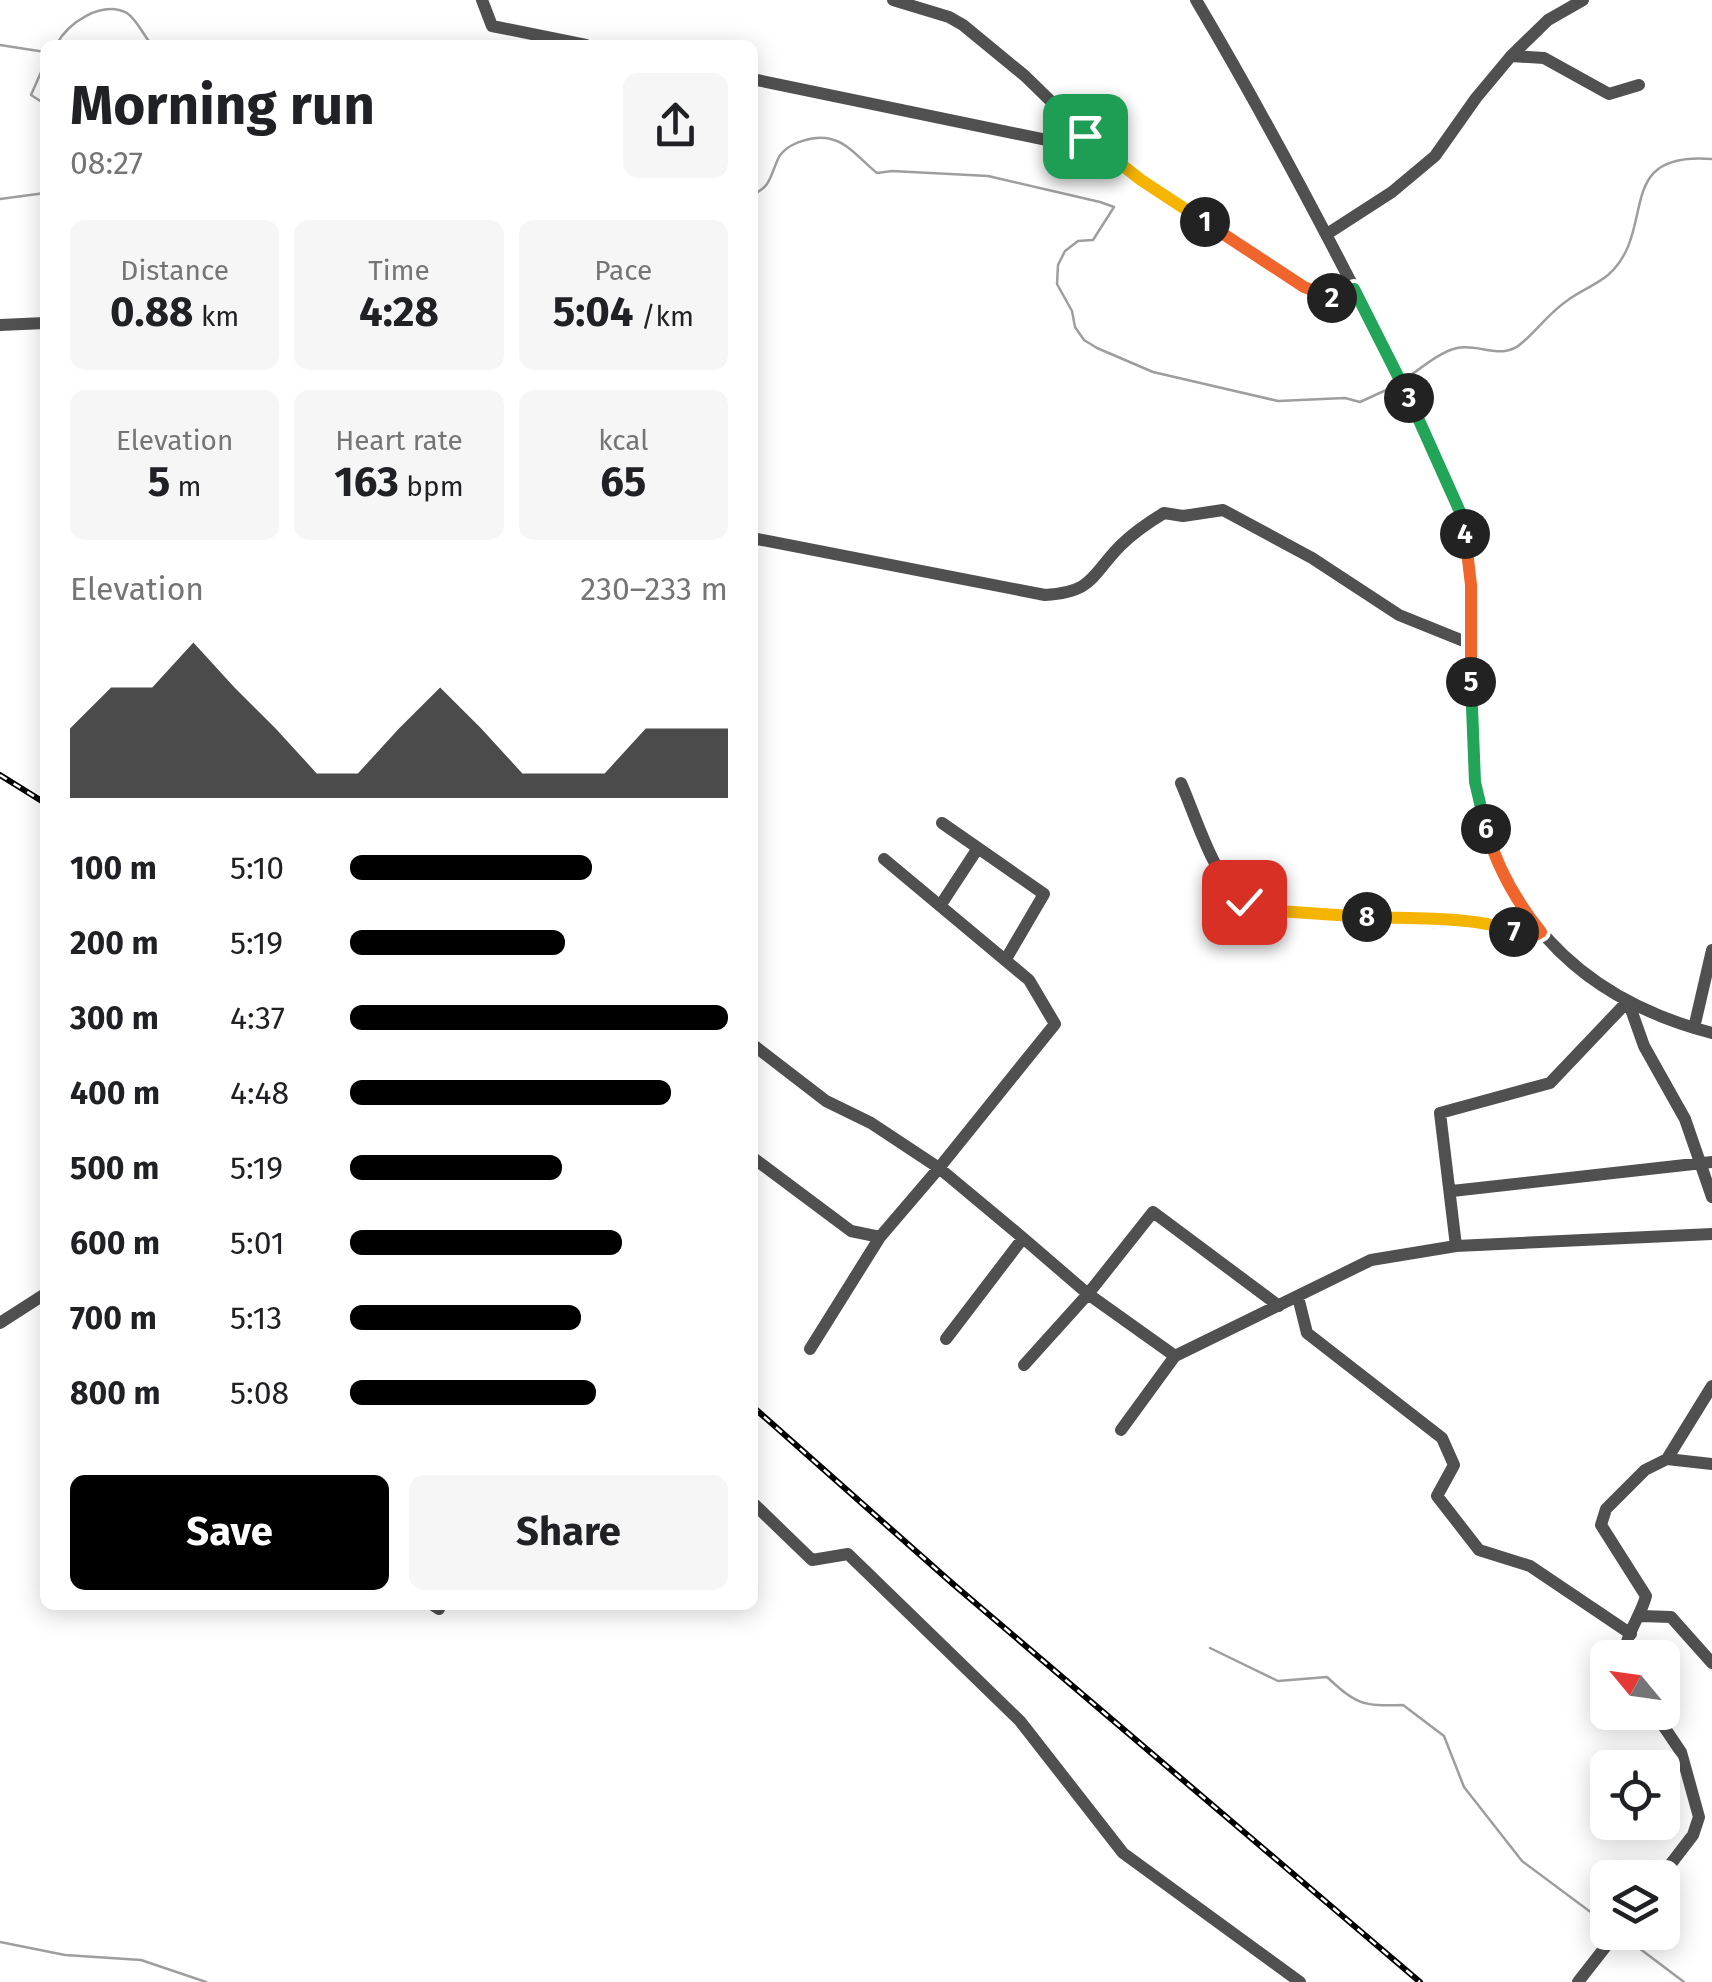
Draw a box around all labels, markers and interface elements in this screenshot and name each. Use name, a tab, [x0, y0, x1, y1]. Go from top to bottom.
text: Morning run	[70, 73, 375, 139]
button: share	[623, 73, 728, 178]
pin	[1043, 94, 1128, 179]
icon: arrive	[1058, 109, 1113, 164]
text: 08:27	[70, 144, 143, 182]
pin: 1	[1180, 197, 1230, 247]
text: 1	[1199, 205, 1212, 238]
text: Distance	[120, 254, 229, 287]
text: Time	[368, 254, 430, 287]
text: Pace	[594, 254, 652, 287]
pin: 2	[1307, 273, 1357, 323]
text: 2	[1325, 281, 1339, 314]
text: 0.88	[110, 287, 194, 337]
text: 4:28	[359, 287, 439, 337]
text: 5:04	[553, 287, 634, 337]
text: km	[194, 300, 239, 333]
text: /km	[634, 300, 694, 333]
pin: 3	[1384, 373, 1434, 423]
text: 3	[1402, 381, 1416, 414]
text: Elevation	[116, 424, 233, 457]
text: Heart rate	[335, 424, 463, 457]
text: kcal	[598, 424, 649, 457]
text: 5	[148, 457, 170, 507]
text: 163	[334, 457, 399, 507]
text: 65	[600, 457, 646, 507]
text: m	[170, 470, 202, 503]
text: bpm	[399, 470, 464, 503]
pin: 4	[1440, 509, 1490, 559]
text: 4	[1457, 517, 1473, 550]
text: Elevation	[70, 570, 204, 608]
text: 230–233 m	[580, 570, 728, 608]
pin: 5	[1446, 657, 1496, 707]
text: 5	[1463, 665, 1479, 698]
pin: 6	[1461, 804, 1511, 854]
text: 6	[1478, 812, 1494, 845]
text: 100 m	[70, 849, 157, 887]
text: 5:10	[230, 849, 284, 887]
pin	[1202, 860, 1287, 945]
icon: check	[1217, 875, 1272, 930]
pin: 8	[1342, 892, 1392, 942]
text: 8	[1359, 900, 1375, 933]
pin: 7	[1489, 907, 1539, 957]
text: 7	[1507, 915, 1521, 948]
text: 200 m	[70, 924, 159, 962]
text: 5:19	[230, 924, 283, 962]
text: 300 m	[70, 999, 159, 1037]
text: 4:37	[230, 999, 285, 1037]
text: 400 m	[70, 1074, 160, 1112]
text: 4:48	[230, 1074, 289, 1112]
text: 500 m	[70, 1149, 159, 1187]
text: 5:19	[230, 1149, 283, 1187]
text: 600 m	[70, 1224, 160, 1262]
text: 5:01	[230, 1224, 285, 1262]
text: 700 m	[70, 1299, 157, 1337]
text: 5:13	[230, 1299, 282, 1337]
text: 800 m	[70, 1374, 161, 1412]
text: 5:08	[230, 1374, 289, 1412]
button: Save	[70, 1475, 389, 1590]
button: Share	[409, 1475, 728, 1590]
north arrow	[1590, 1640, 1680, 1730]
map controls	[1590, 1640, 1680, 1950]
button: locate	[1590, 1750, 1680, 1840]
button: layers	[1590, 1860, 1680, 1950]

